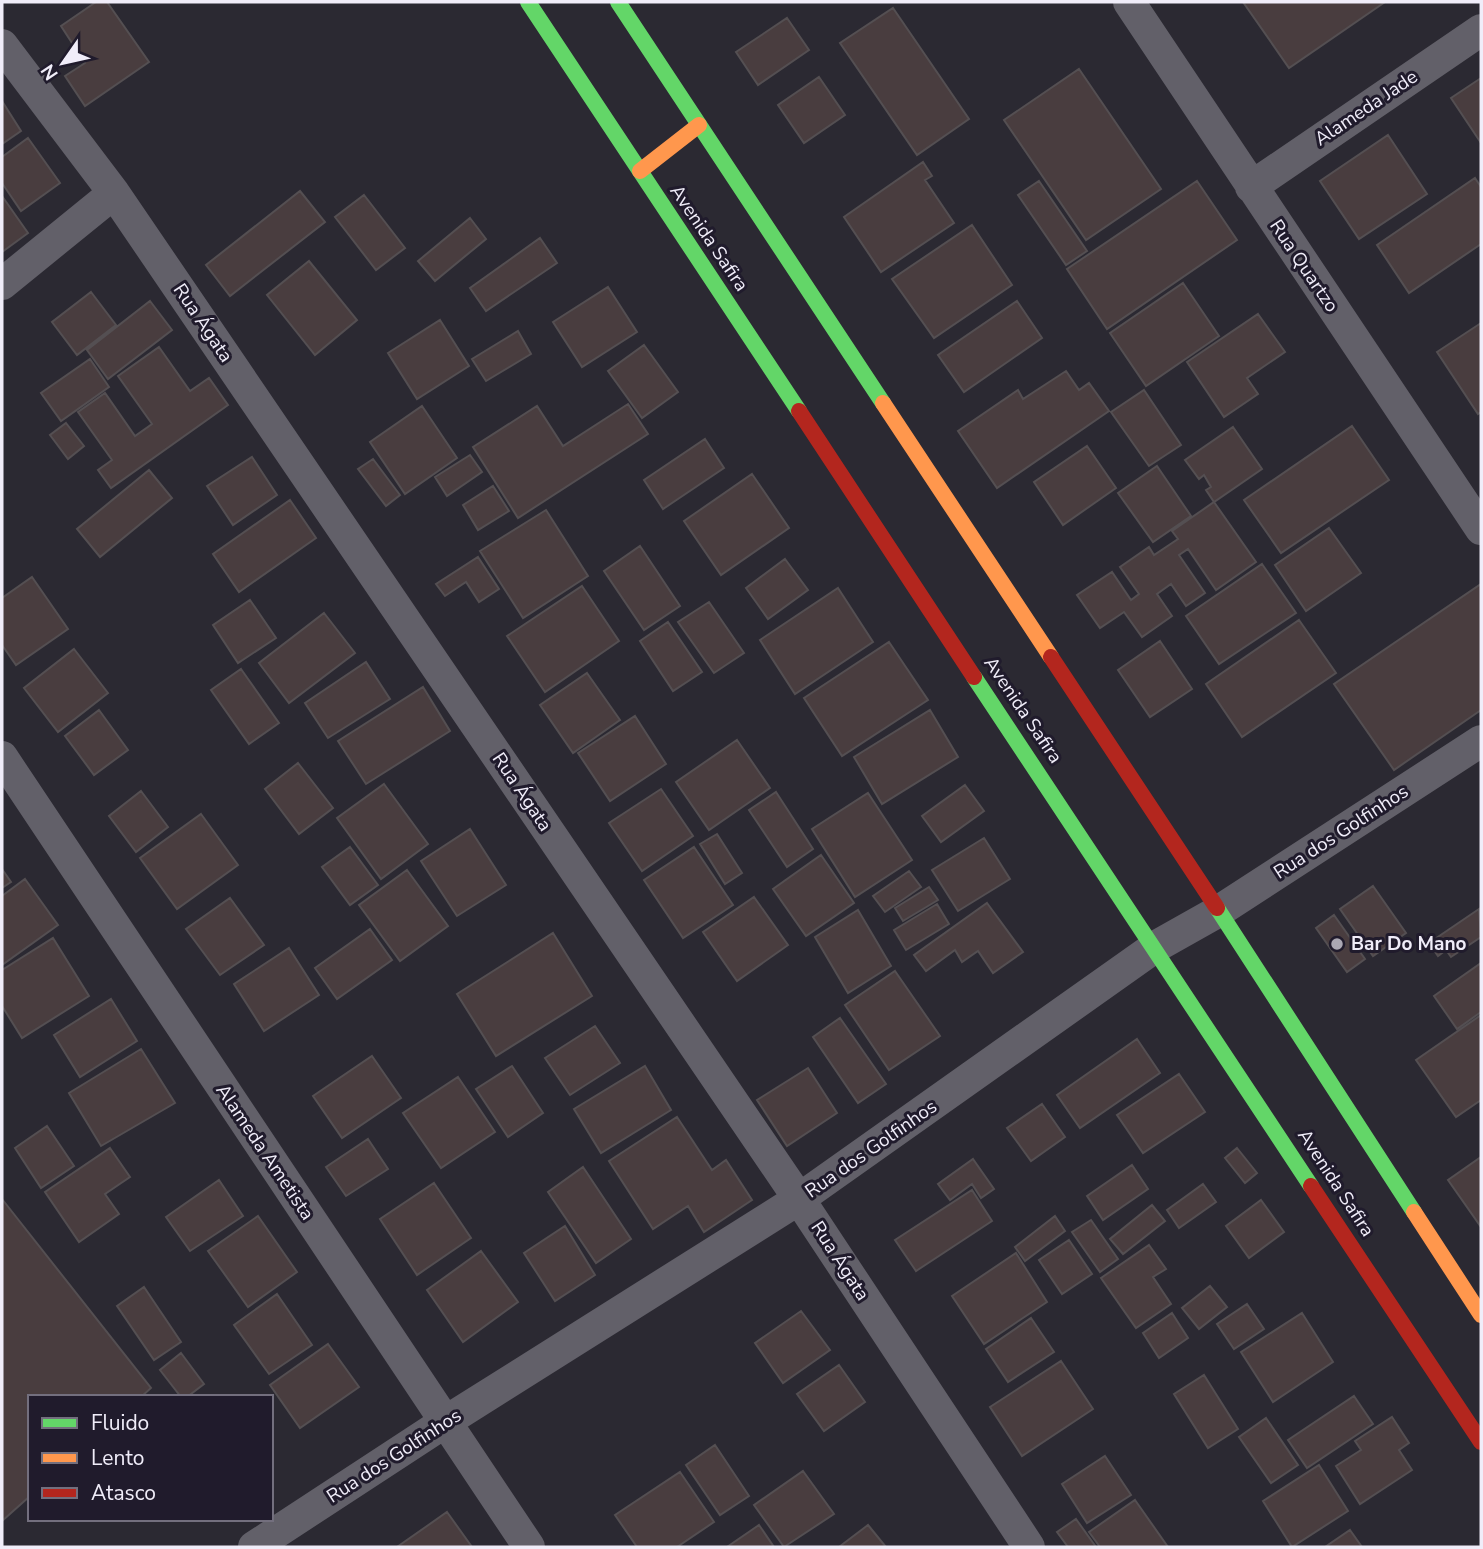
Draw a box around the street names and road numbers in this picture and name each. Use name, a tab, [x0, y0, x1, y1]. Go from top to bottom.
street label: Alameda Jade	[1309, 64, 1423, 152]
street label: Avenida Safira	[664, 180, 754, 296]
street label: Rua Quartzo	[1263, 214, 1345, 318]
street label: Rua Ágata	[167, 278, 239, 368]
street label: Avenida Safira	[978, 652, 1068, 768]
street label: Rua Ágata	[486, 747, 558, 837]
street label: Rua dos Golfinhos	[1269, 779, 1413, 885]
street label: Alameda Ametista	[210, 1079, 320, 1225]
street label: Rua dos Golfinhos	[800, 1094, 942, 1204]
street label: Avenida Safira	[1291, 1124, 1381, 1242]
street label: Rua Ágata	[805, 1216, 875, 1306]
street label: Rua dos Golfinhos	[322, 1403, 466, 1509]

